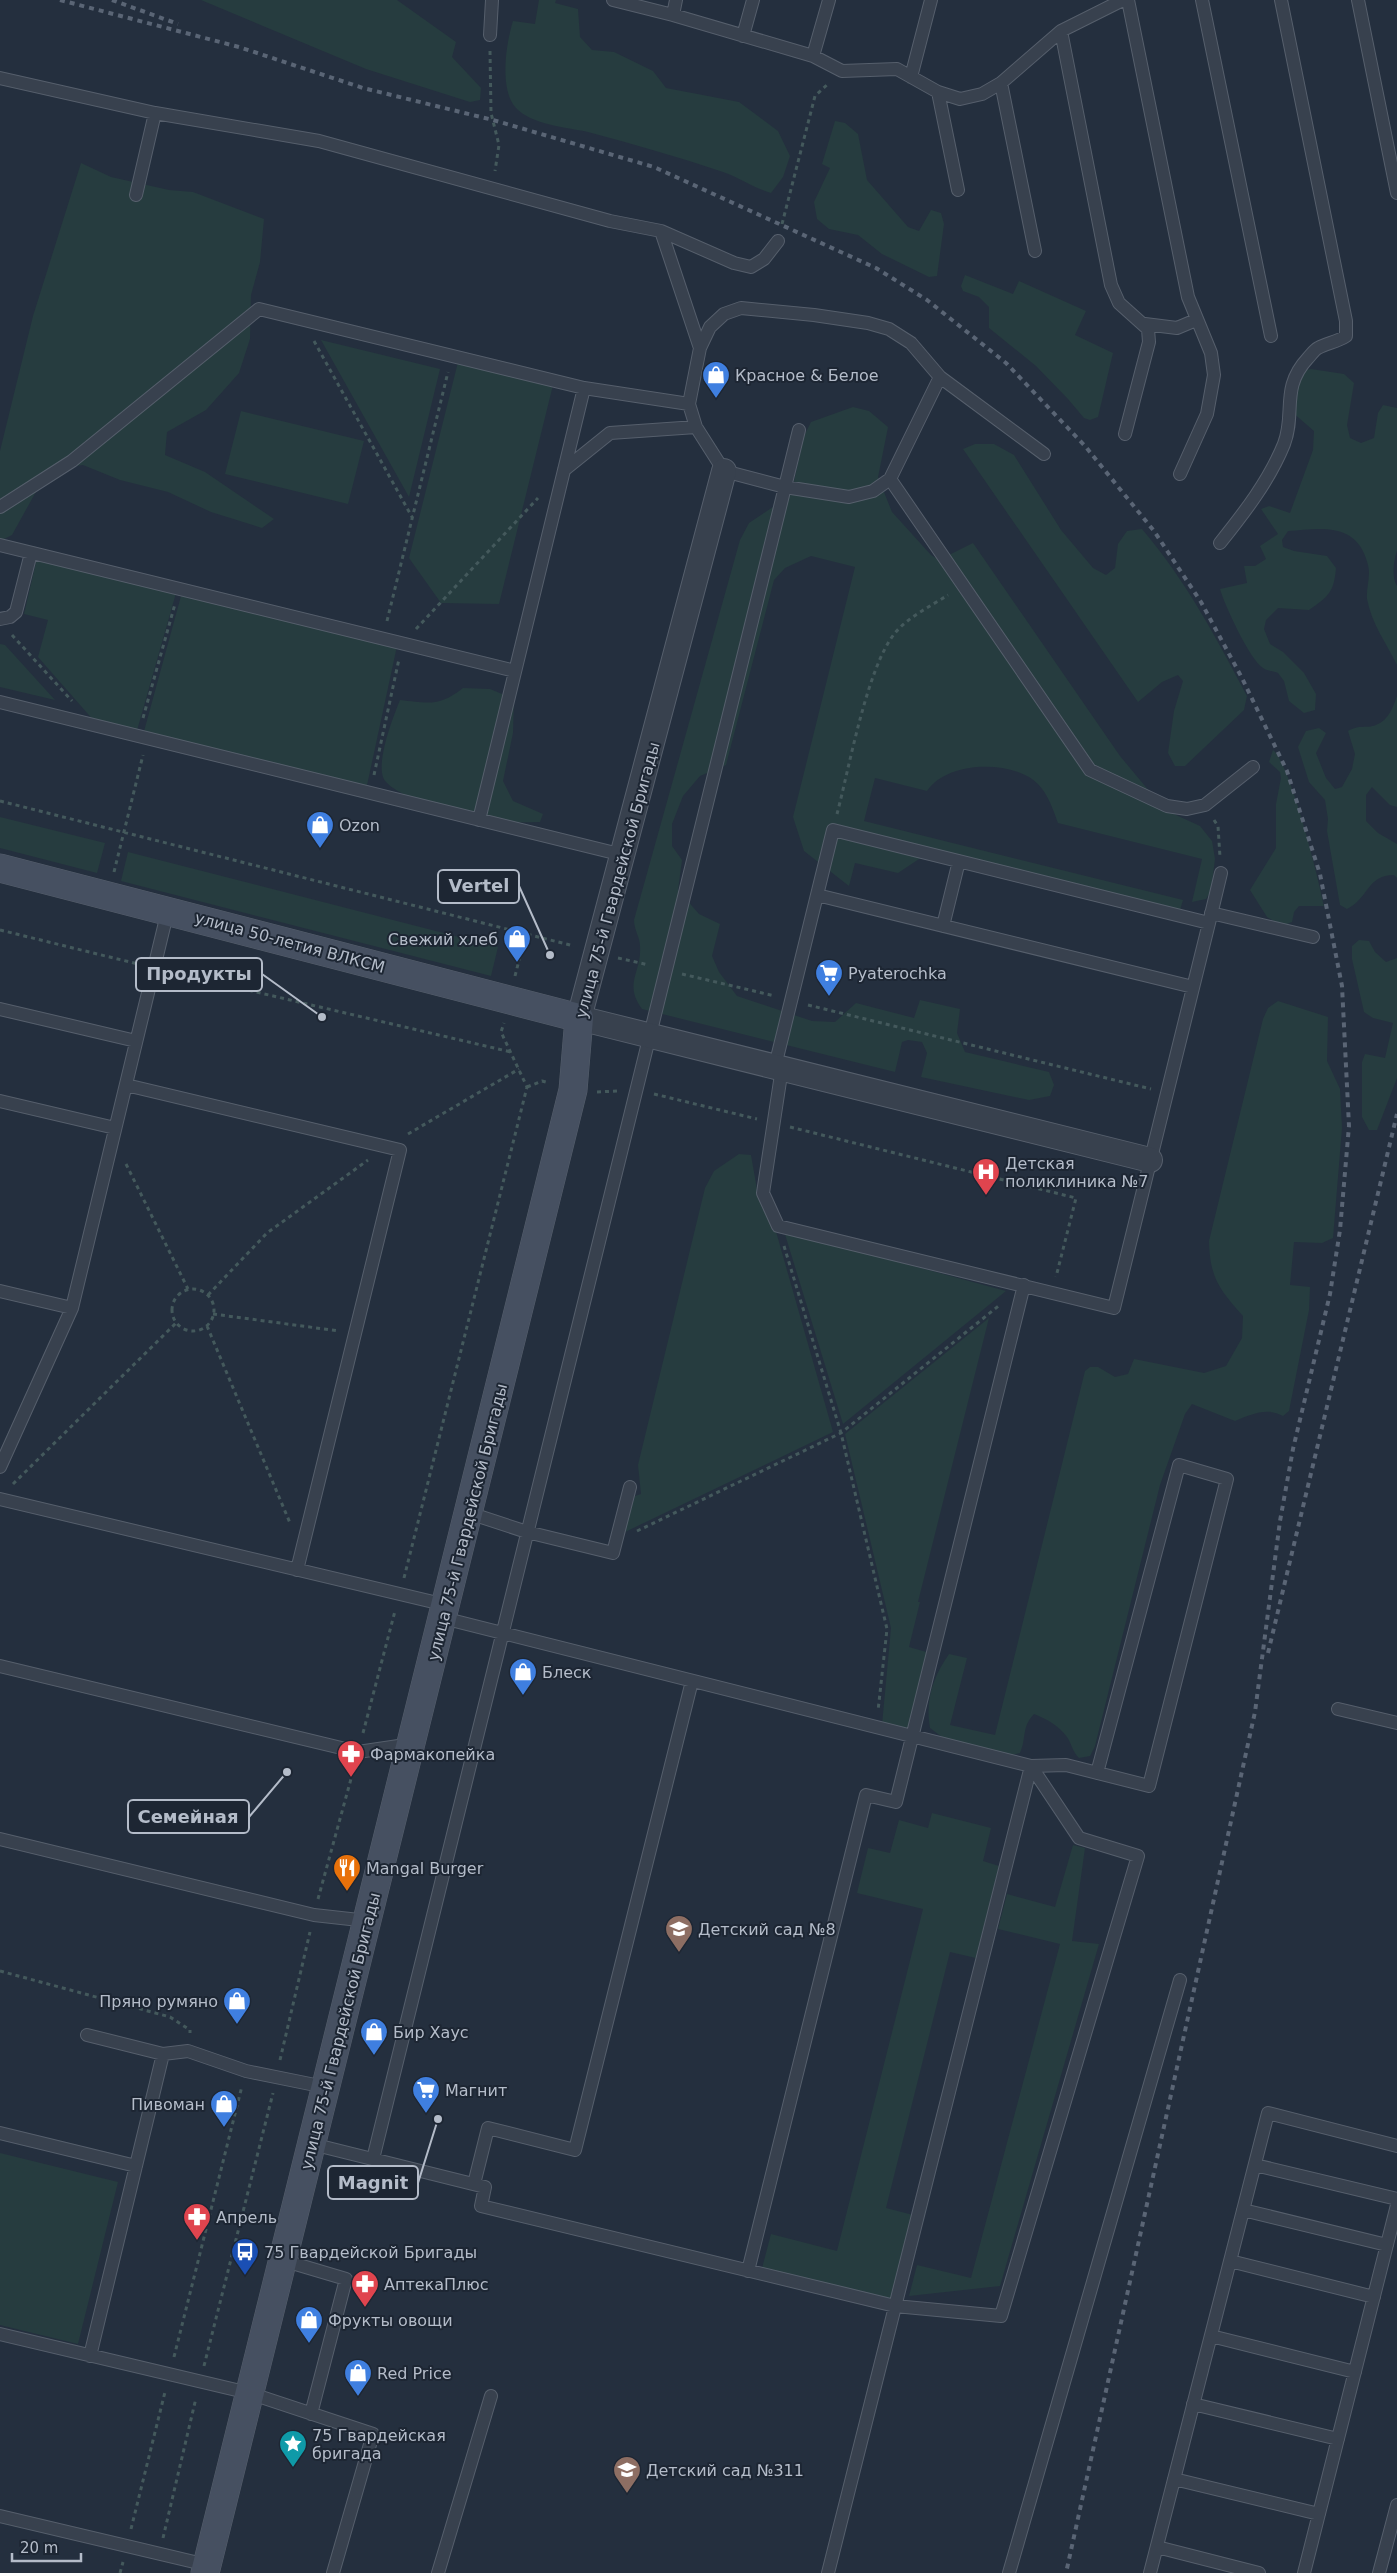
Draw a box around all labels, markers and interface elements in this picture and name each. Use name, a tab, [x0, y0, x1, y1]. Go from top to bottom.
shop icon: Красное & Белое	[701, 360, 731, 399]
place label: Красное & Белое	[735, 366, 879, 385]
street label: улица 75-й Гвардейской Бригады	[571, 740, 664, 1020]
shop icon: Ozon	[305, 810, 335, 849]
place label: Ozon	[339, 816, 380, 835]
callout: Vertel	[438, 870, 519, 903]
text: Vertel	[448, 875, 510, 896]
street label: улица 50-летия ВЛКСМ	[193, 908, 387, 977]
shop icon: Свежий хлеб	[502, 924, 532, 963]
place label: Свежий хлеб	[388, 930, 498, 949]
callout: Продукты	[136, 958, 262, 991]
supermarket icon: Pyaterochka	[814, 958, 844, 997]
text: Продукты	[146, 963, 252, 984]
place label: Pyaterochka	[848, 964, 947, 983]
place label: Детская поликлиника №7	[1005, 1154, 1148, 1191]
hospital icon: Детская поликлиника №7	[971, 1157, 1001, 1196]
street label: улица 75-й Гвардейской Бригады	[424, 1381, 511, 1663]
shop icon: Блеск	[508, 1657, 538, 1696]
place label: Блеск	[542, 1663, 592, 1682]
pharmacy icon: Фармакопейка	[336, 1739, 366, 1778]
place label: Фармакопейка	[370, 1745, 495, 1764]
callout: Семейная	[128, 1800, 249, 1833]
text: Семейная	[137, 1806, 239, 1827]
restaurant icon: Mangal Burger	[332, 1853, 362, 1892]
place label: Mangal Burger	[366, 1859, 484, 1878]
street label: улица 75-й Гвардейской Бригады	[297, 1890, 384, 2172]
school or university icon: Детский сад №8	[664, 1914, 694, 1953]
place label: Детский сад №8	[698, 1920, 836, 1939]
shop icon: Пряно румяно	[222, 1986, 252, 2025]
place label: Пряно румяно	[99, 1992, 218, 2011]
shop icon: Бир Хаус	[359, 2017, 389, 2056]
place label: Бир Хаус	[393, 2023, 469, 2042]
supermarket icon: Магнит	[411, 2075, 441, 2114]
place label: Магнит	[445, 2081, 507, 2100]
shop icon: Пивоман	[209, 2089, 239, 2128]
place label: Пивоман	[131, 2095, 205, 2114]
callout: Magnit	[328, 2166, 418, 2199]
text: Magnit	[338, 2172, 409, 2193]
pharmacy icon: Апрель	[182, 2202, 212, 2241]
place label: Апрель	[216, 2208, 277, 2227]
bus stop icon: 75 Гвардейской Бригады	[230, 2237, 260, 2276]
place label: 75 Гвардейской Бригады	[264, 2243, 477, 2262]
pharmacy icon: АптекаПлюс	[350, 2269, 380, 2308]
place label: АптекаПлюс	[384, 2275, 489, 2294]
shop icon: Фрукты овощи	[294, 2305, 324, 2344]
place label: Фрукты овощи	[328, 2311, 453, 2330]
shop icon: Red Price	[343, 2358, 373, 2397]
place label: Red Price	[377, 2364, 452, 2383]
place label: 75 Гвардейская бригада	[312, 2426, 446, 2463]
place icon: 75 Гвардейская бригада	[278, 2429, 308, 2468]
school or university icon: Детский сад №311	[612, 2455, 642, 2494]
place label: Детский сад №311	[646, 2461, 804, 2480]
scale bar	[12, 2530, 81, 2562]
text: 20 m	[20, 2539, 58, 2557]

